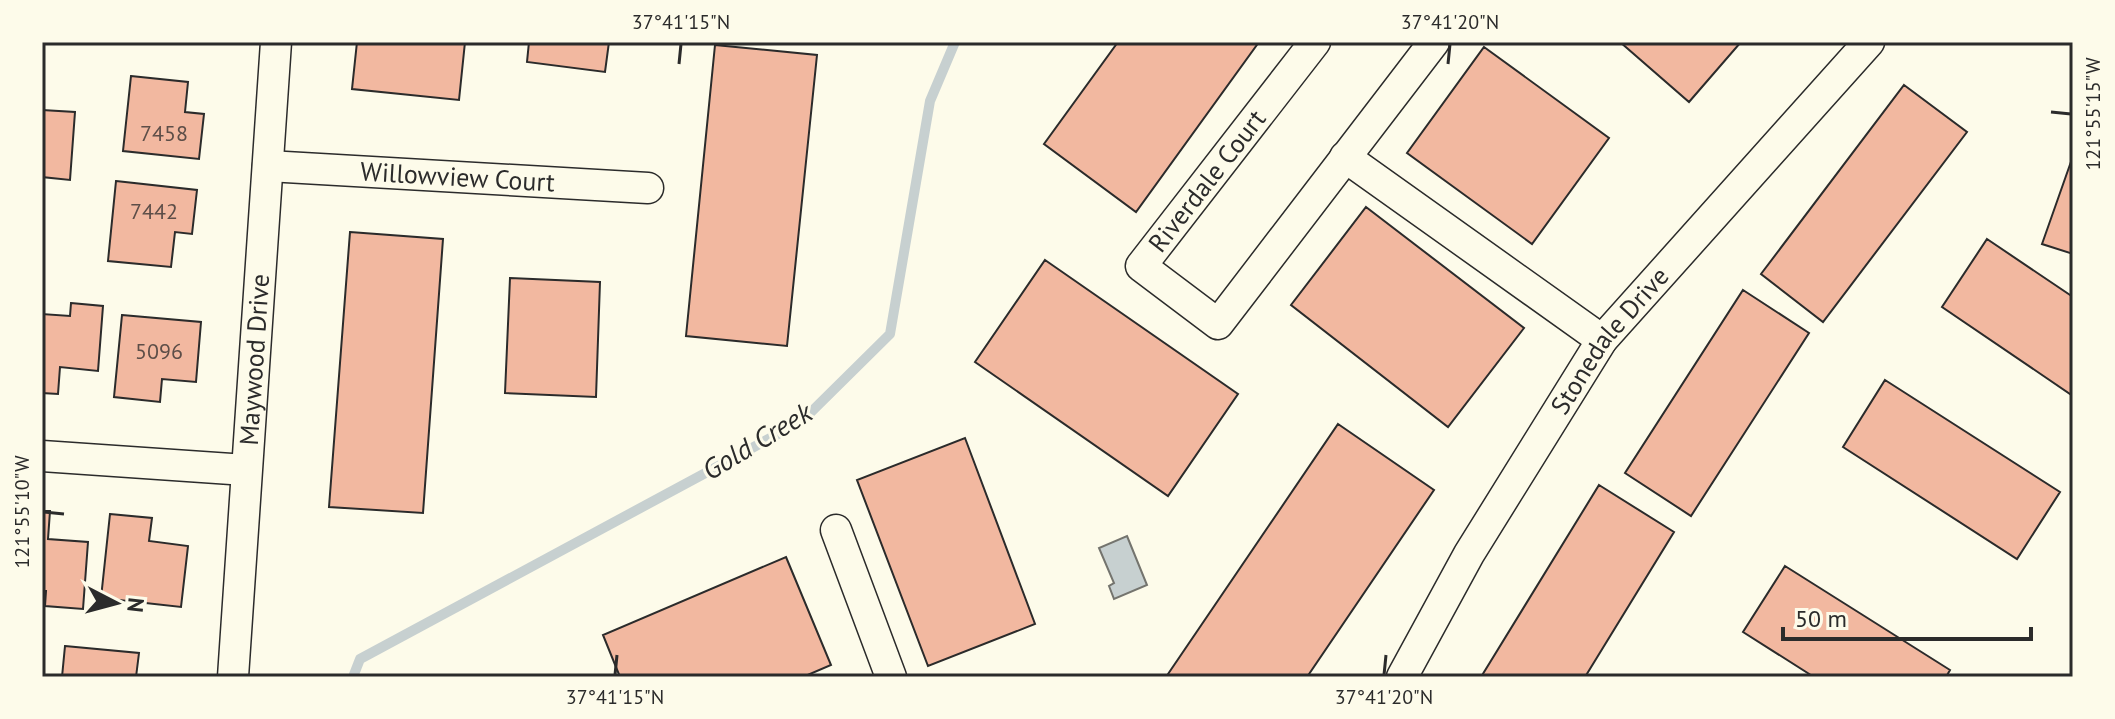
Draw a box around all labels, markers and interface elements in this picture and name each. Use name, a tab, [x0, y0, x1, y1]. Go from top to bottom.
text: 37°41'15"N	[632, 9, 730, 35]
text: 37°41'20"N	[1401, 9, 1499, 35]
text: 121°55'15"W	[2080, 57, 2106, 171]
street label: Riverdale Court	[1141, 103, 1273, 258]
house number: 7458	[140, 119, 188, 147]
street label: Willowview Court	[359, 154, 556, 199]
house number: 7442	[130, 197, 178, 225]
street label: Stonedale Drive	[1543, 260, 1676, 420]
street label: Maywood Drive	[232, 273, 276, 446]
house number: 5096	[135, 337, 183, 365]
water label: Gold Creek	[695, 393, 820, 488]
text: 121°55'10"W	[9, 455, 35, 569]
north arrow	[76, 563, 156, 643]
scale bar	[1783, 591, 2031, 641]
text: N	[121, 596, 151, 614]
text: 50 m	[1795, 603, 1847, 634]
text: 37°41'15"N	[566, 684, 664, 710]
text: 37°41'20"N	[1335, 684, 1433, 710]

